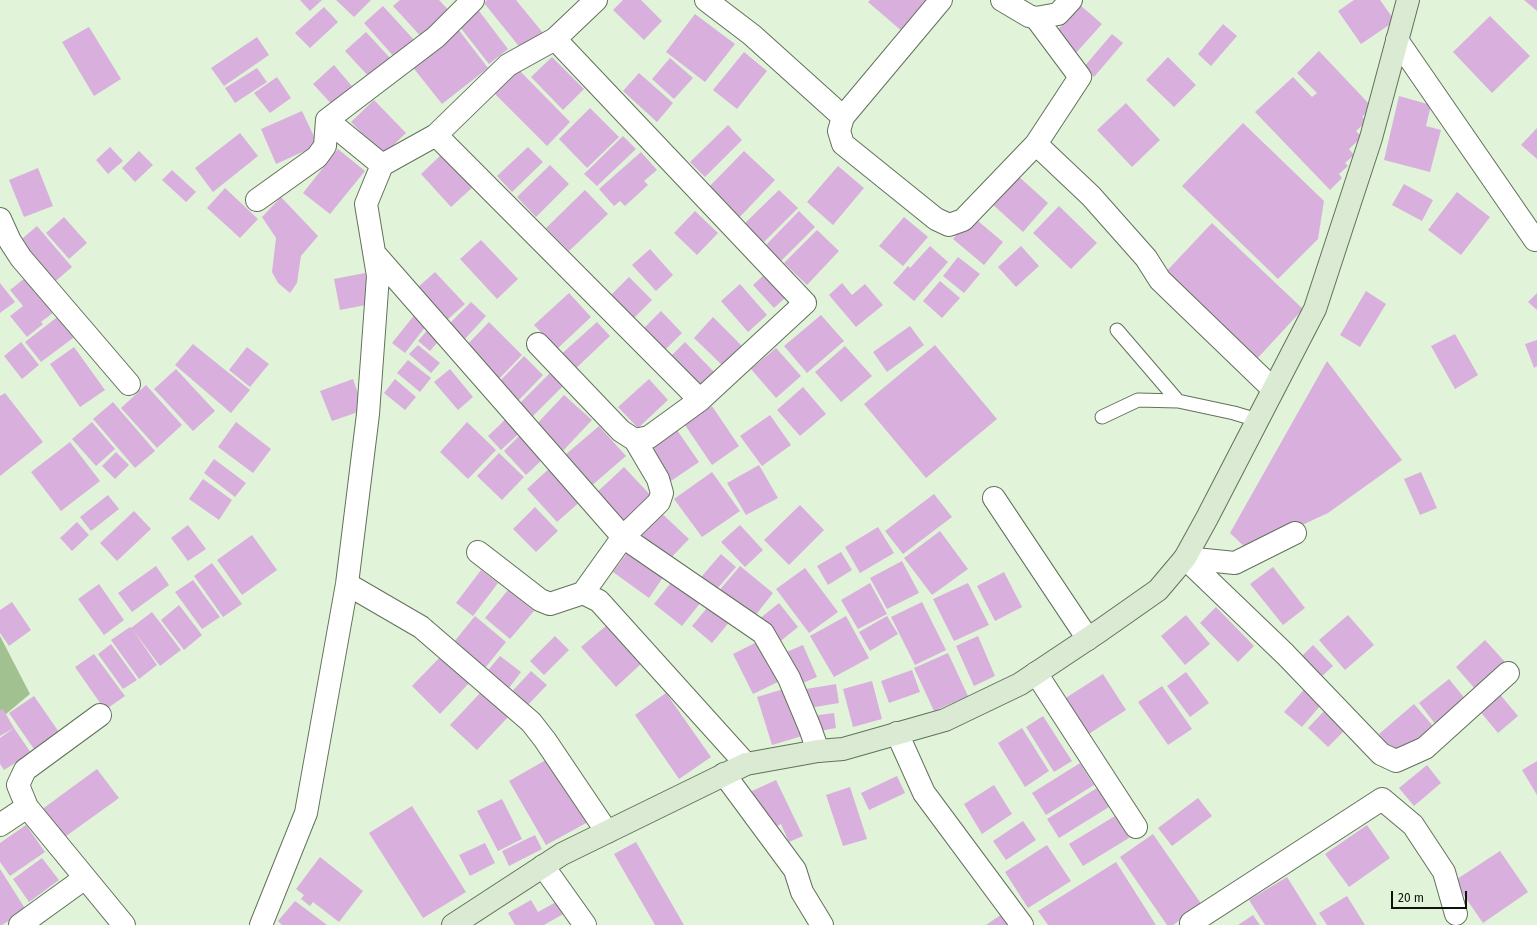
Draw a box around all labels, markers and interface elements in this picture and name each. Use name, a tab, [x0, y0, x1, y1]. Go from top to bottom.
scale bar	[1393, 883, 1469, 909]
text: 20 m	[1398, 891, 1424, 905]

